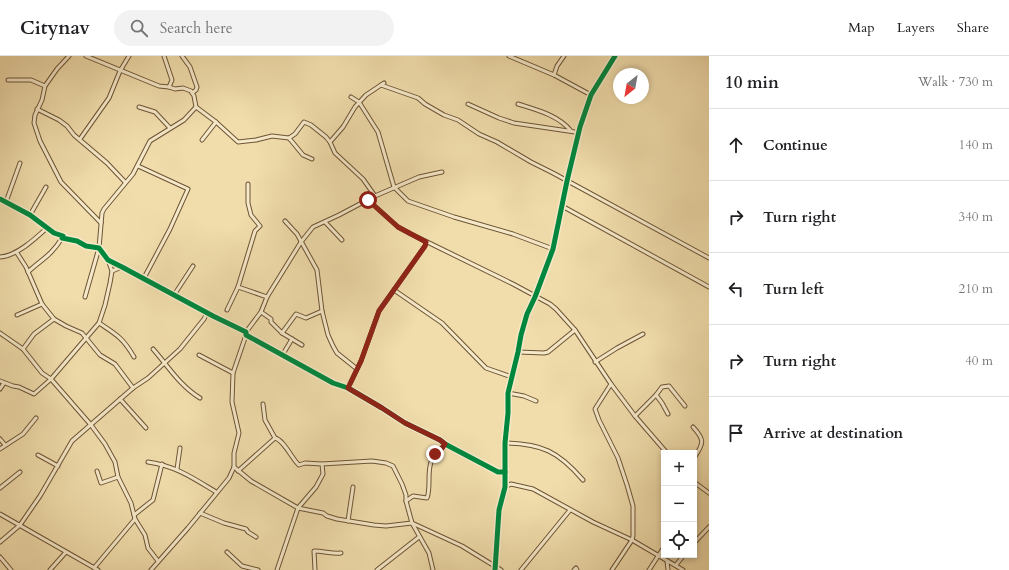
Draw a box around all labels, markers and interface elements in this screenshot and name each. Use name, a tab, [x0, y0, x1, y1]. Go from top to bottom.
search box	[114, 10, 394, 46]
text: Citynav	[20, 15, 90, 41]
icon: search	[128, 17, 150, 39]
text: Search here	[160, 18, 233, 38]
text: Map	[848, 18, 875, 37]
text: Layers	[897, 18, 935, 37]
text: Share	[957, 18, 989, 37]
north arrow	[613, 68, 649, 104]
text: 10 min	[725, 71, 779, 94]
text: Walk · 730 m	[918, 73, 993, 91]
icon: ahead	[725, 134, 747, 156]
text: Continue	[763, 135, 828, 155]
text: 140 m	[959, 136, 993, 154]
route start	[359, 191, 377, 209]
icon: right	[725, 206, 747, 228]
text: Turn right	[763, 207, 836, 227]
text: 340 m	[959, 208, 993, 226]
icon: left	[725, 278, 747, 300]
text: Turn left	[763, 279, 824, 299]
text: 210 m	[959, 280, 993, 298]
icon: right	[725, 350, 747, 372]
text: Turn right	[763, 351, 836, 371]
text: 40 m	[965, 352, 993, 370]
icon: arrive	[725, 422, 747, 444]
text: Arrive at destination	[763, 423, 903, 443]
route end	[426, 445, 444, 463]
map controls	[661, 450, 697, 558]
button: +	[661, 450, 697, 486]
button: −	[661, 486, 697, 522]
button: locate	[661, 522, 697, 558]

